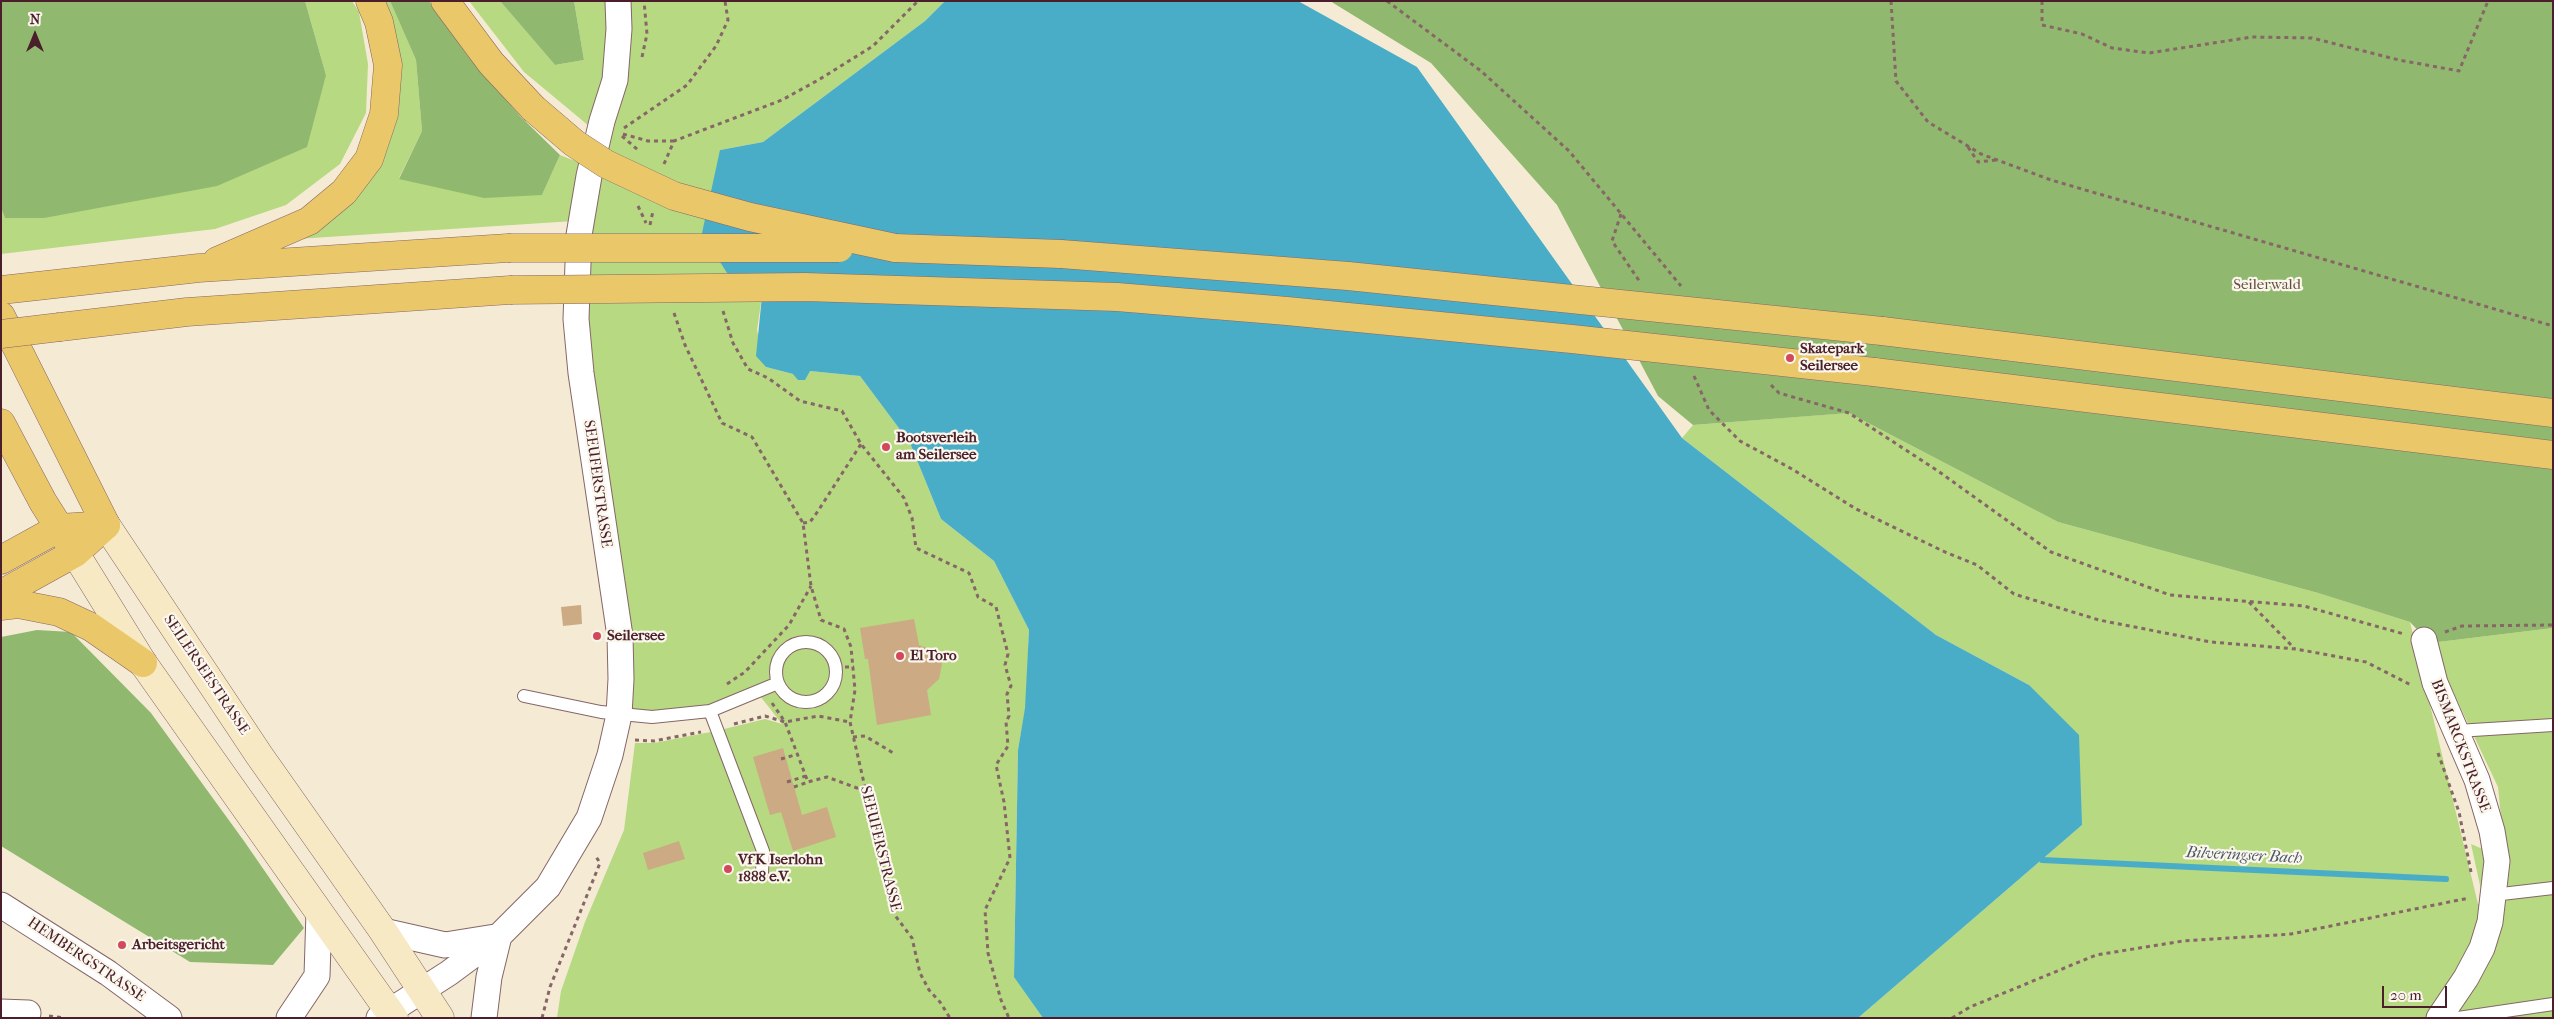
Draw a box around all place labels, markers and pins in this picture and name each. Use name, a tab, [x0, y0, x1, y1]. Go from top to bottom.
place label: Skatepark Seilersee	[1800, 340, 1864, 375]
marker: Skatepark Seilersee	[1784, 352, 1796, 364]
place label: Bootsverleih am Seilersee	[896, 429, 977, 464]
marker: Bootsverleih am Seilersee	[880, 441, 892, 453]
place label: Seilersee	[607, 627, 665, 645]
marker: Seilersee	[591, 630, 603, 642]
place label: El Toro	[910, 647, 957, 665]
marker: El Toro	[894, 650, 906, 662]
place label: VfK Iserlohn 1888 e.V.	[738, 851, 823, 886]
marker: VfK Iserlohn 1888 e.V.	[722, 863, 734, 875]
place label: Arbeitsgericht	[132, 936, 225, 954]
marker: Arbeitsgericht	[116, 939, 128, 951]

